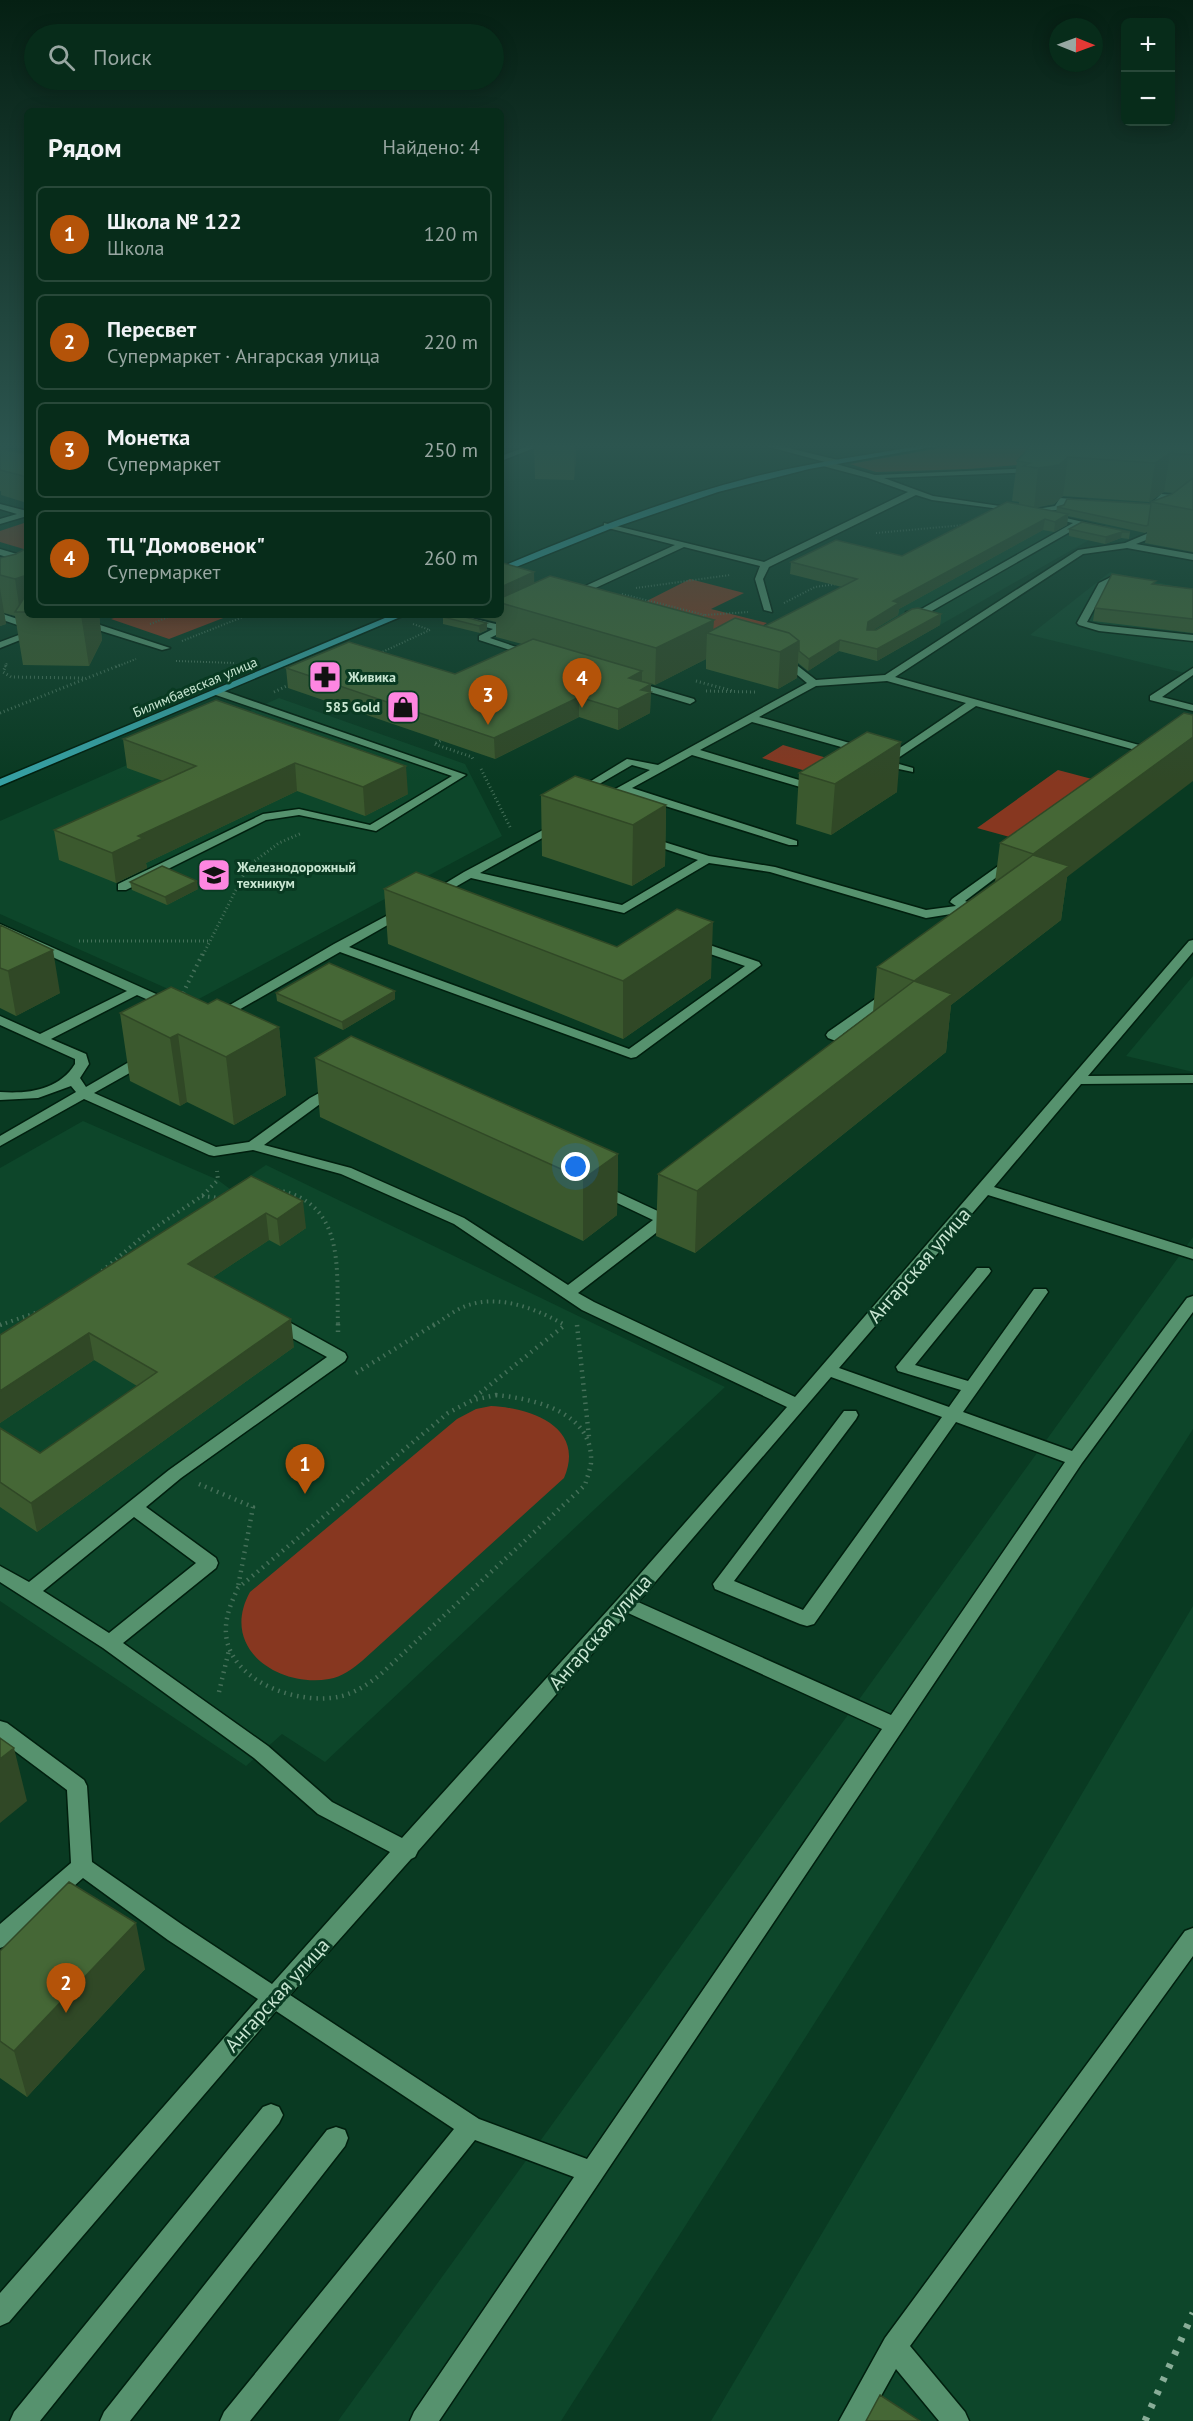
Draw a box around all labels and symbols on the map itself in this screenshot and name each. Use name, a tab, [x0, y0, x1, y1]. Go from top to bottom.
north arrow	[1049, 18, 1103, 72]
street label: Билимбаевская улица	[130, 653, 260, 721]
pin: 4	[562, 658, 602, 708]
pharmacy icon: Живика	[307, 659, 343, 695]
place label: Живика	[347, 668, 396, 686]
pin: 3	[468, 676, 508, 725]
shop icon: 585 Gold	[385, 689, 421, 725]
place label: 585 Gold	[325, 698, 380, 716]
school or university icon: Железнодорожный техникум	[196, 857, 232, 893]
place label: Железнодорожный техникум	[236, 858, 356, 892]
your location	[561, 1152, 590, 1181]
street label: Ангарская улица	[862, 1202, 976, 1328]
pin: 1	[286, 1444, 324, 1494]
street label: Ангарская улица	[543, 1569, 657, 1695]
street label: Ангарская улица	[219, 1932, 335, 2058]
pin: 2	[46, 1964, 86, 2013]

